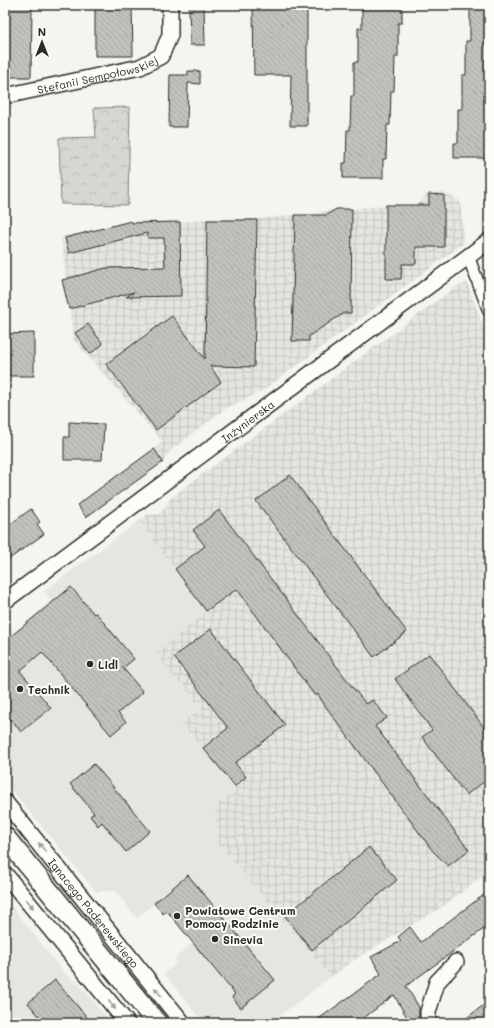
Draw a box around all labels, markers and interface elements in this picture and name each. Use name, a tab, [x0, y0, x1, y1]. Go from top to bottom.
north arrow	[22, 22, 62, 62]
text: N	[38, 24, 46, 39]
street label: Stefanii Sempołowskiej	[36, 52, 160, 96]
street label: Inżynierska	[218, 396, 277, 445]
place label: Lidl	[98, 657, 118, 672]
marker: Lidl	[85, 659, 95, 669]
place label: Technik	[28, 682, 70, 697]
marker: Technik	[15, 684, 25, 694]
one-way arrow	[37, 842, 46, 853]
street label: Ignacego Paderewskiego	[45, 855, 143, 971]
one-way arrow	[25, 899, 34, 910]
place label: Powiatowe Centrum Pomocy Rodzinie	[185, 903, 296, 931]
marker: Powiatowe Centrum Pomocy Rodzinie	[172, 911, 182, 921]
place label: Sinevia	[223, 932, 263, 947]
marker: Sinevia	[210, 934, 220, 944]
one-way arrow	[154, 987, 163, 998]
one-way arrow	[108, 1000, 117, 1010]

